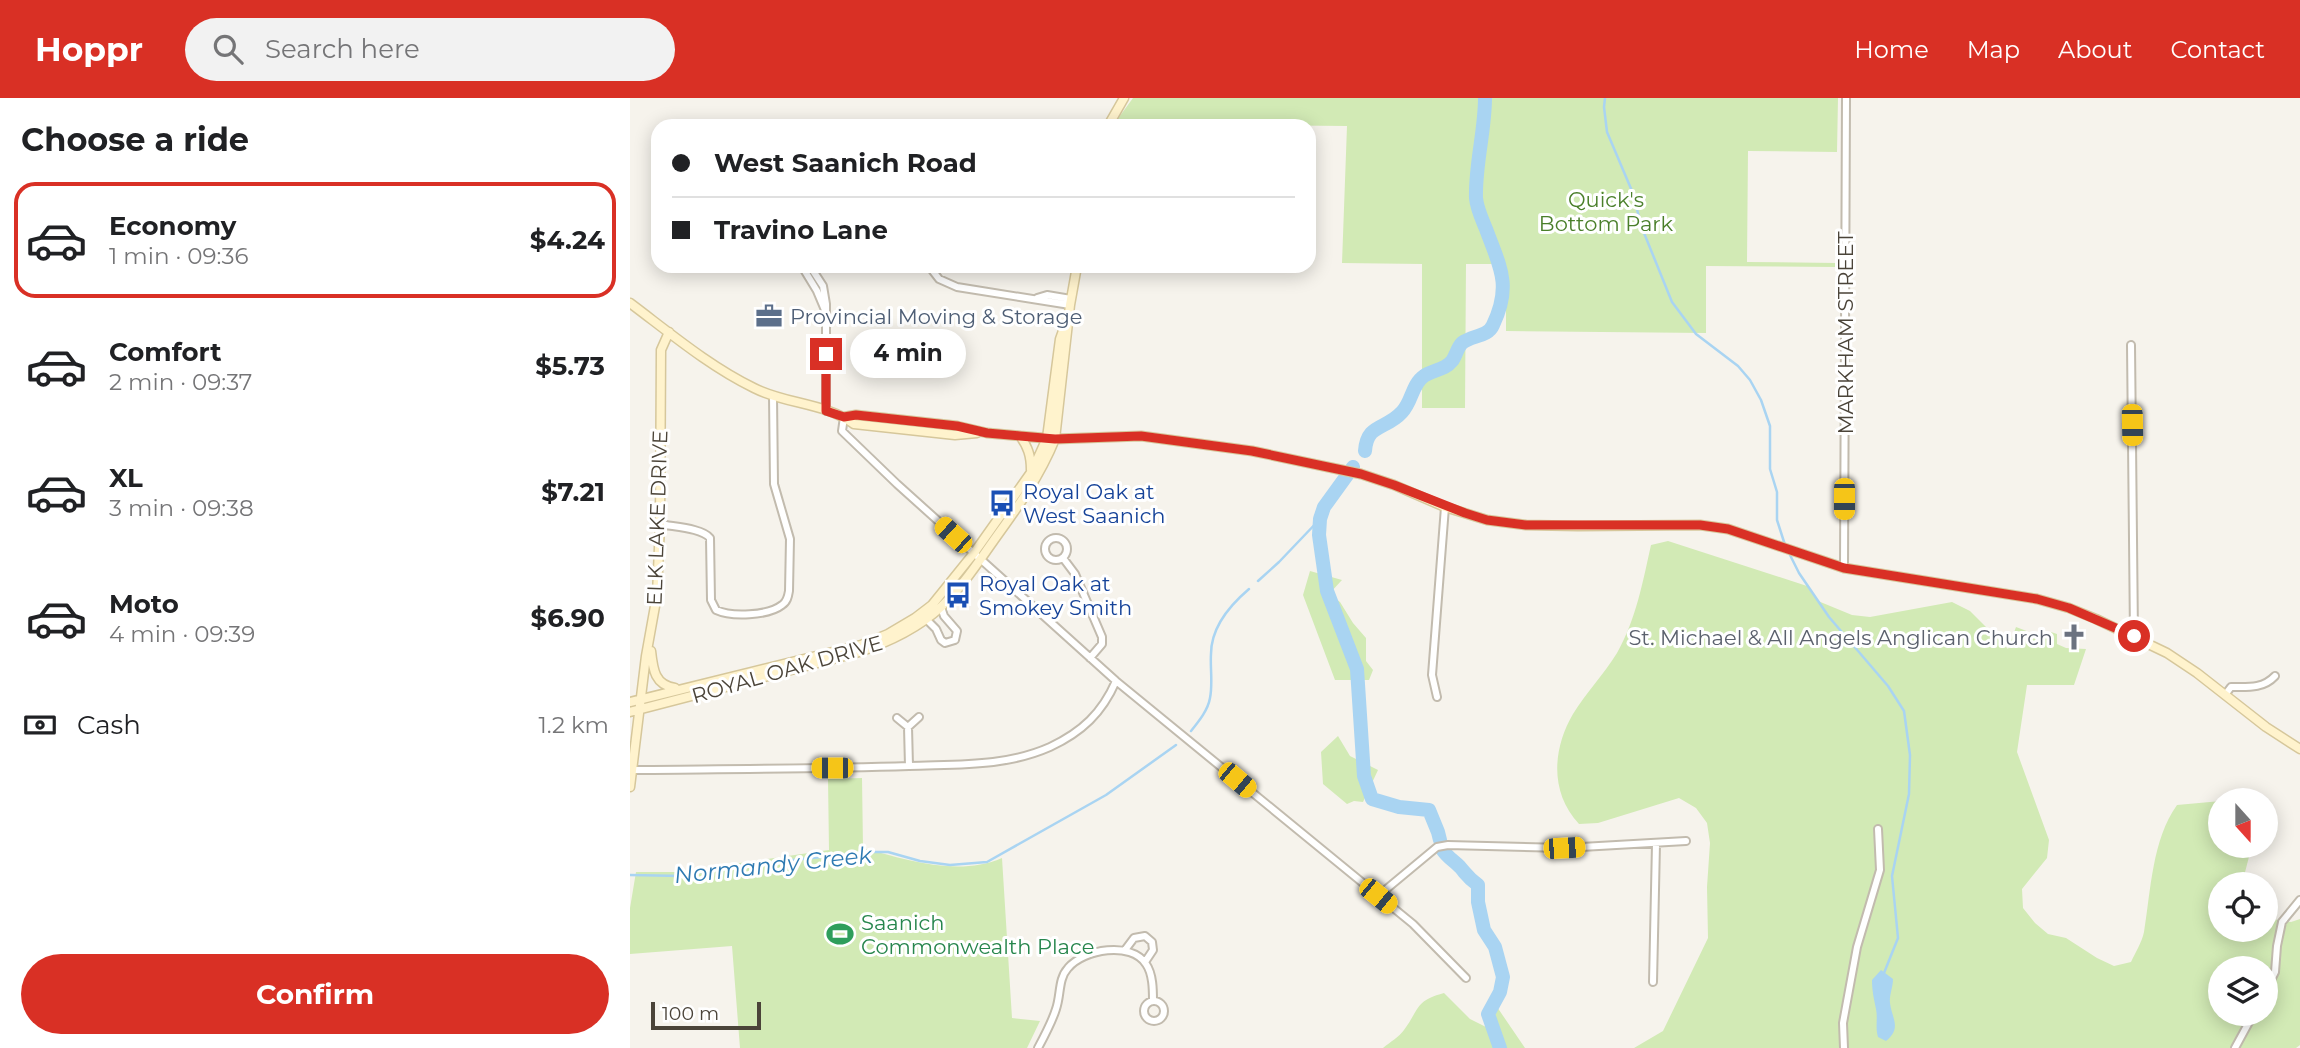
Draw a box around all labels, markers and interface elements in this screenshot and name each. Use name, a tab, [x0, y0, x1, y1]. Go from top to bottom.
search box	[185, 18, 675, 81]
text: Hoppr	[35, 29, 143, 69]
icon: search	[209, 30, 247, 68]
text: Search here	[265, 33, 420, 65]
text: Home	[1854, 35, 1929, 64]
text: Map	[1967, 35, 2020, 64]
text: About	[2058, 35, 2132, 64]
text: Contact	[2170, 35, 2265, 64]
text: Choose a ride	[21, 120, 249, 159]
text: West Saanich Road	[714, 147, 977, 179]
park label: Quick's Bottom Park	[1539, 187, 1674, 236]
icon: car	[25, 209, 88, 272]
text: Economy	[109, 210, 236, 242]
text: Travino Lane	[714, 214, 888, 246]
text: $4.24	[530, 224, 605, 256]
street label: MARKHAM STREET	[1833, 231, 1858, 435]
text: 1 min · 09:36	[109, 242, 248, 270]
office icon: Provincial Moving & Storage	[754, 301, 784, 331]
place label: Provincial Moving & Storage	[790, 304, 1083, 329]
callout: 4 min	[850, 330, 966, 378]
icon: car	[25, 335, 88, 398]
text: Comfort	[109, 336, 221, 368]
route end	[810, 338, 842, 370]
text: 4 min	[873, 339, 943, 367]
text: $5.73	[535, 350, 605, 382]
text: 2 min · 09:37	[109, 368, 252, 396]
car	[2122, 404, 2143, 446]
street label: ELK LAKE DRIVE	[641, 430, 673, 606]
icon: car	[25, 461, 88, 524]
text: XL	[109, 462, 143, 494]
text: $7.21	[541, 476, 605, 508]
car	[1834, 478, 1855, 520]
place label: Royal Oak at West Saanich	[1023, 479, 1166, 528]
bus stop icon: Royal Oak at West Saanich	[987, 488, 1017, 518]
text: 3 min · 09:38	[109, 494, 254, 522]
car	[931, 513, 976, 557]
place label: Royal Oak at Smokey Smith	[979, 571, 1132, 620]
bus stop icon: Royal Oak at Smokey Smith	[943, 580, 973, 610]
icon: car	[25, 587, 88, 650]
text: Moto	[109, 588, 179, 620]
text: $6.90	[531, 602, 605, 634]
text: 4 min · 09:39	[109, 620, 255, 648]
route start	[2118, 620, 2150, 652]
church icon: St. Michael & All Angels Anglican Church	[2059, 622, 2089, 652]
place label: St. Michael & All Angels Anglican Church	[1628, 625, 2053, 650]
street label: ROYAL OAK DRIVE	[689, 630, 885, 708]
icon: cash	[21, 706, 59, 744]
text: Cash	[77, 709, 141, 741]
text: 1.2 km	[539, 711, 609, 739]
car	[812, 758, 854, 779]
car	[1215, 758, 1260, 802]
north arrow	[2208, 788, 2278, 858]
map controls	[2208, 788, 2278, 1026]
car	[1543, 836, 1586, 860]
water label: Normandy Creek	[673, 841, 875, 889]
button: locate	[2208, 872, 2278, 942]
car	[1356, 875, 1401, 917]
place label: Saanich Commonwealth Place	[861, 910, 1094, 959]
sports icon: Saanich Commonwealth Place	[825, 919, 855, 949]
button: Confirm	[21, 954, 609, 1034]
button: layers	[2208, 956, 2278, 1026]
scale bar	[651, 999, 761, 1031]
text: 100 m	[662, 1002, 719, 1025]

